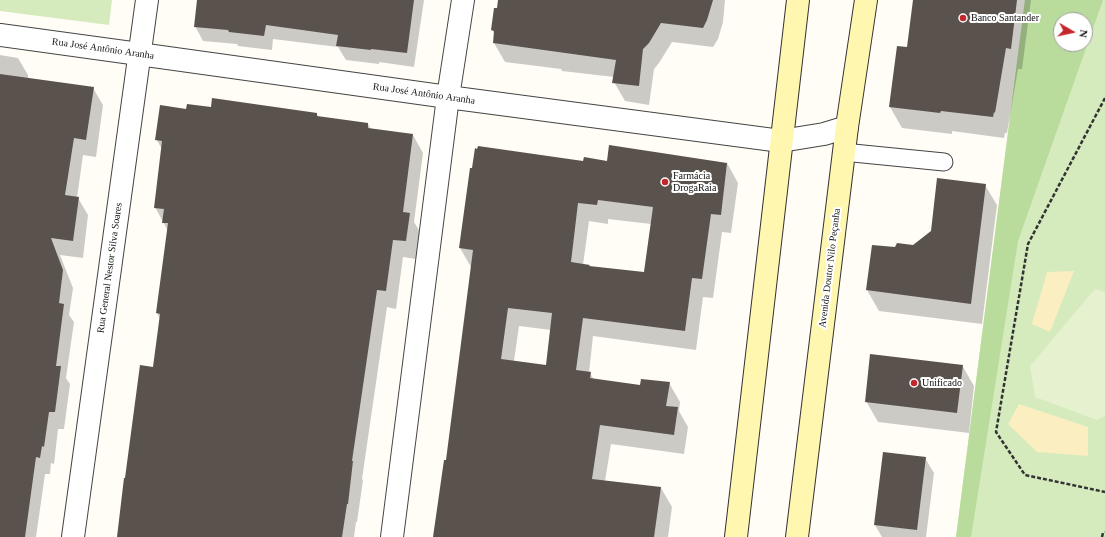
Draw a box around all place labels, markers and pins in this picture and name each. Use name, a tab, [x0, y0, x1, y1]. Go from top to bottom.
place label: Banco Santander	[971, 12, 1039, 24]
marker: Banco Santander	[958, 13, 968, 23]
place label: Farmácia DrogaRaia	[673, 170, 716, 194]
marker: Farmácia DrogaRaia	[660, 177, 670, 187]
place label: Unificado	[922, 377, 962, 389]
marker: Unificado	[909, 378, 919, 388]

